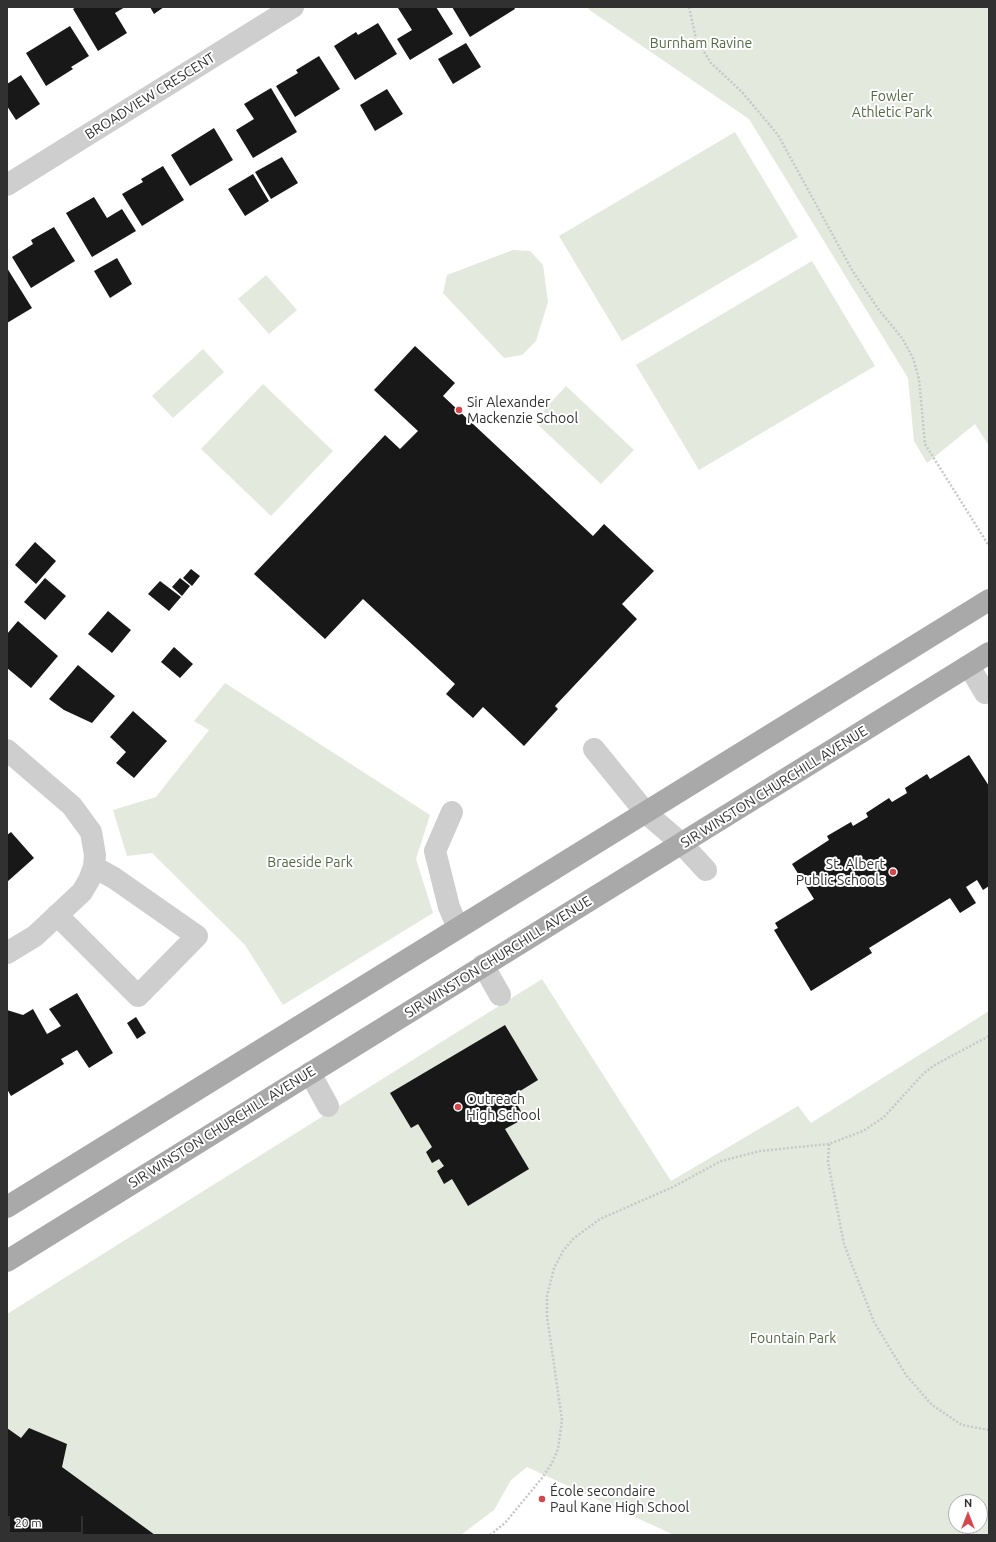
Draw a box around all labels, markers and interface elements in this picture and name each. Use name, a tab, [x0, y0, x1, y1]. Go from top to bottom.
park label: Burnham Ravine	[650, 35, 752, 51]
street label: BROADVIEW CRESCENT	[82, 49, 218, 143]
park label: Fowler Athletic Park	[852, 88, 932, 120]
place label: Sir Alexander Mackenzie School	[467, 394, 578, 426]
marker: Sir Alexander Mackenzie School	[454, 405, 464, 415]
street label: SIR WINSTON CHURCHILL AVENUE	[678, 722, 870, 852]
park label: Braeside Park	[267, 854, 353, 870]
place label: St. Albert Public Schools	[796, 856, 885, 888]
marker: St. Albert Public Schools	[888, 867, 898, 877]
street label: SIR WINSTON CHURCHILL AVENUE	[402, 892, 594, 1022]
street label: SIR WINSTON CHURCHILL AVENUE	[126, 1062, 318, 1192]
place label: Outreach High School	[466, 1091, 540, 1124]
marker: Outreach High School	[453, 1102, 463, 1112]
park label: Fountain Park	[750, 1330, 836, 1346]
place label: École secondaire Paul Kane High School	[550, 1483, 689, 1516]
marker: École secondaire Paul Kane High School	[537, 1494, 547, 1504]
north arrow	[948, 1494, 988, 1534]
text: N	[964, 1497, 972, 1509]
scale bar	[10, 1508, 85, 1534]
text: 20 m	[15, 1516, 42, 1529]

